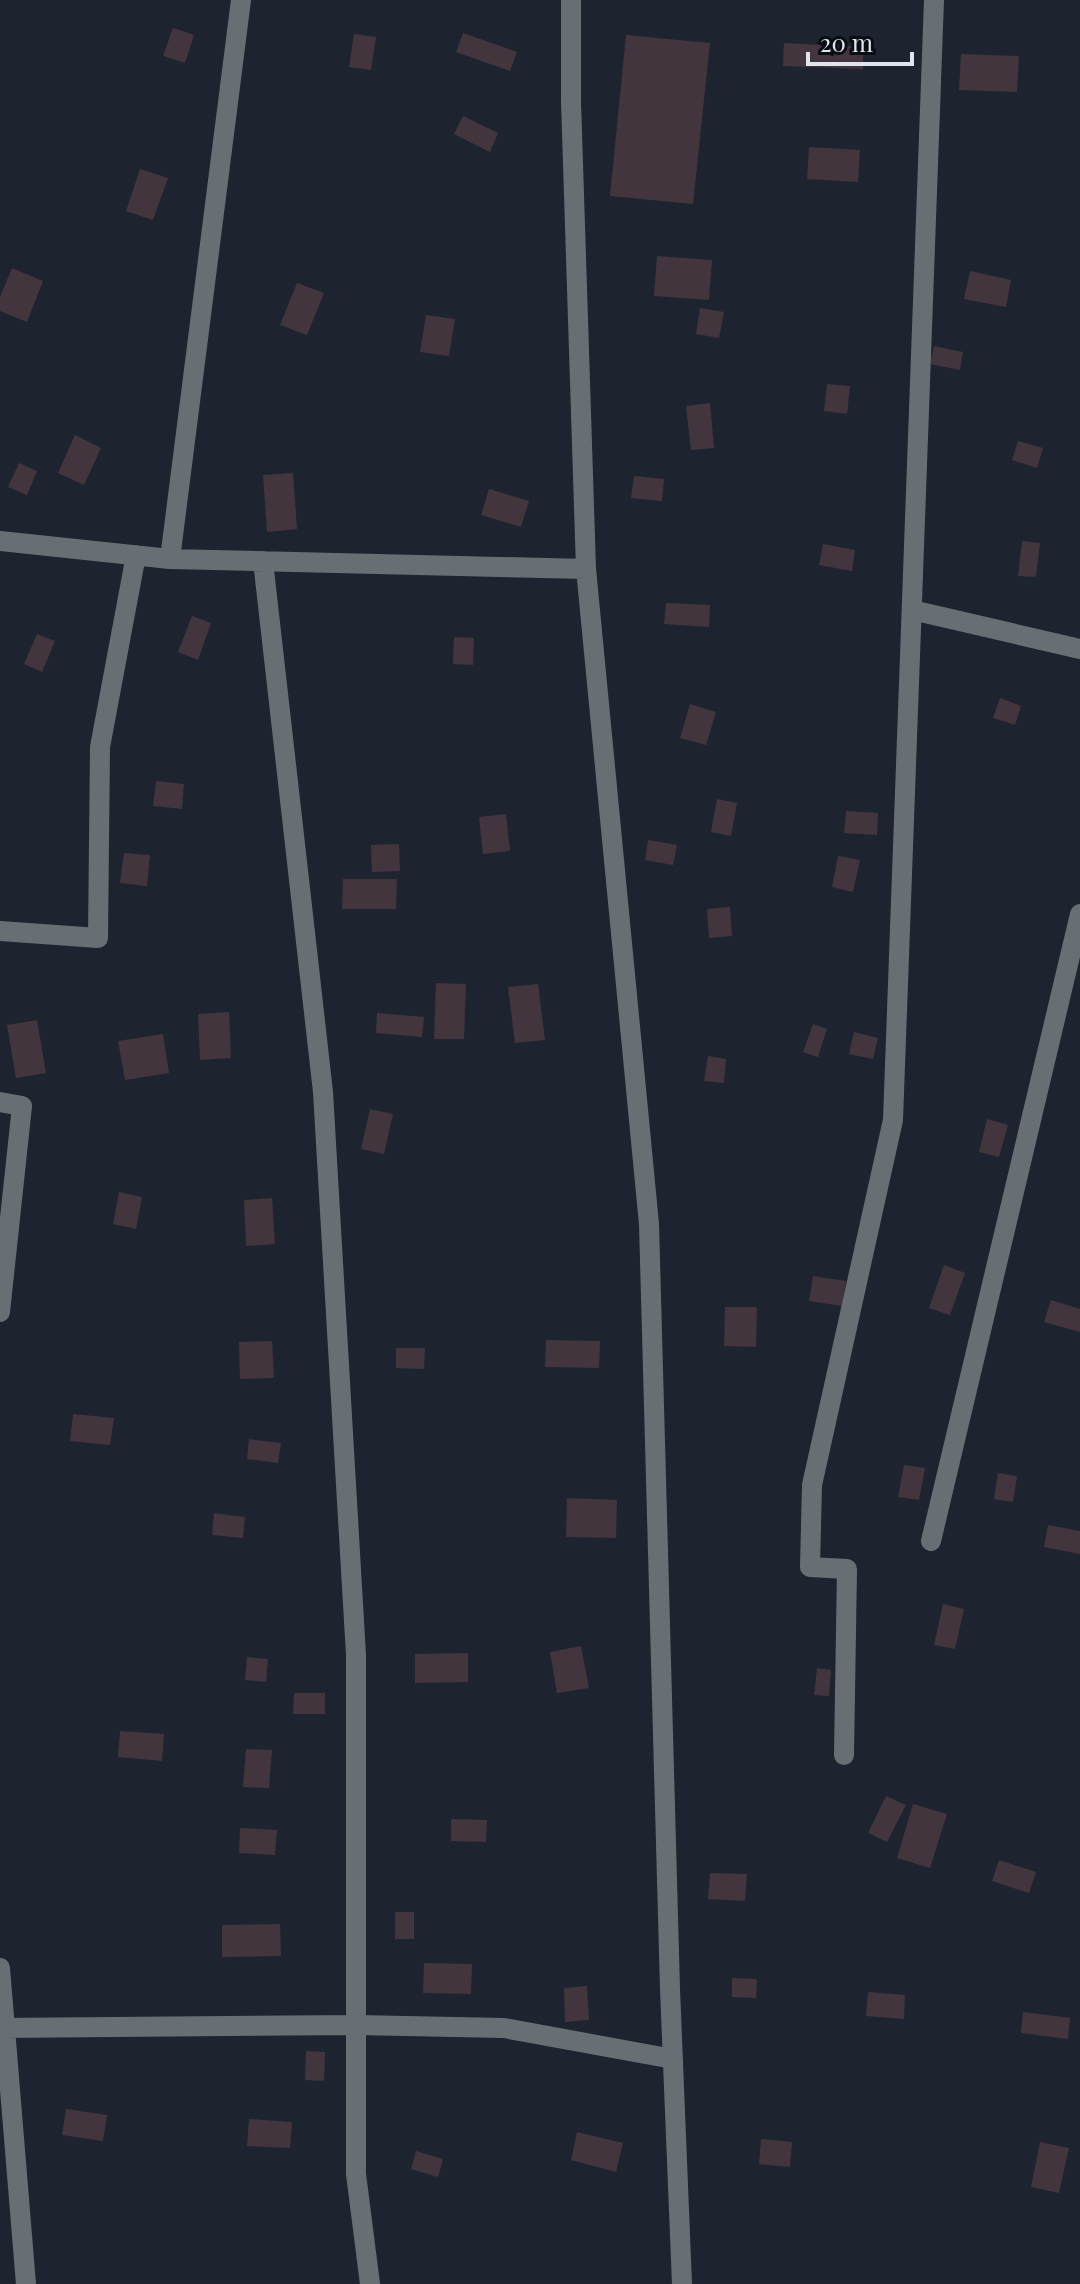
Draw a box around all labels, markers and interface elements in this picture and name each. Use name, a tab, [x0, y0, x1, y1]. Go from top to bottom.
scale bar	[808, 16, 912, 66]
text: 20 m	[820, 26, 873, 58]

